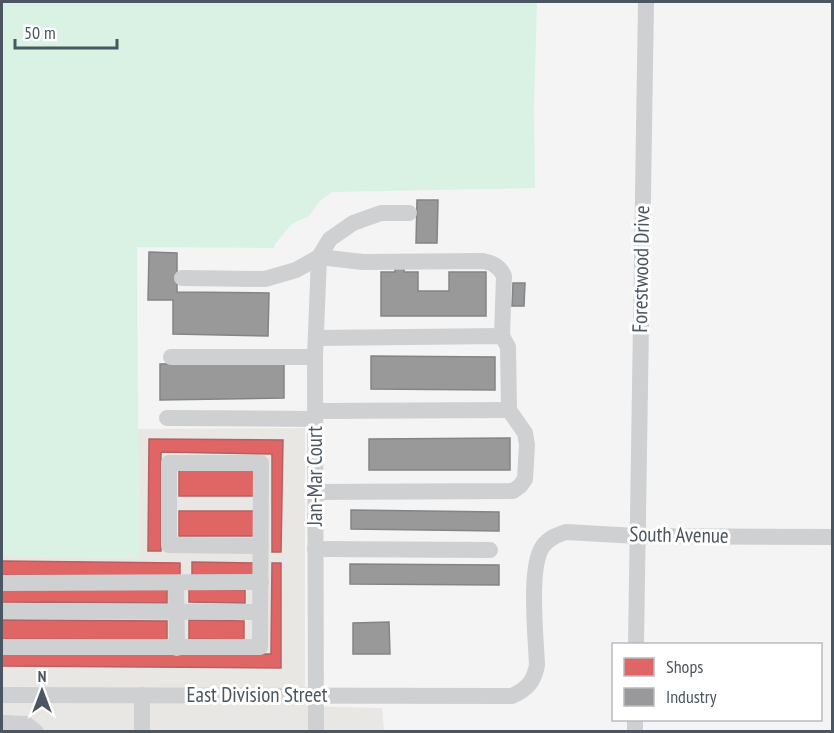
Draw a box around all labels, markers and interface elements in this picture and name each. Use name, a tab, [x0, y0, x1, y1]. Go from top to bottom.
scale bar	[15, 12, 117, 50]
text: 50 m	[24, 21, 56, 44]
street label: Forestwood Drive	[626, 205, 655, 333]
street label: Jan-Mar Court	[301, 426, 328, 527]
street label: South Avenue	[629, 520, 729, 549]
legend	[612, 643, 822, 721]
text: Shops	[666, 655, 703, 678]
north arrow	[12, 661, 72, 721]
text: N	[38, 666, 46, 686]
street label: East Division Street	[187, 681, 328, 708]
text: Industry	[666, 685, 717, 708]

